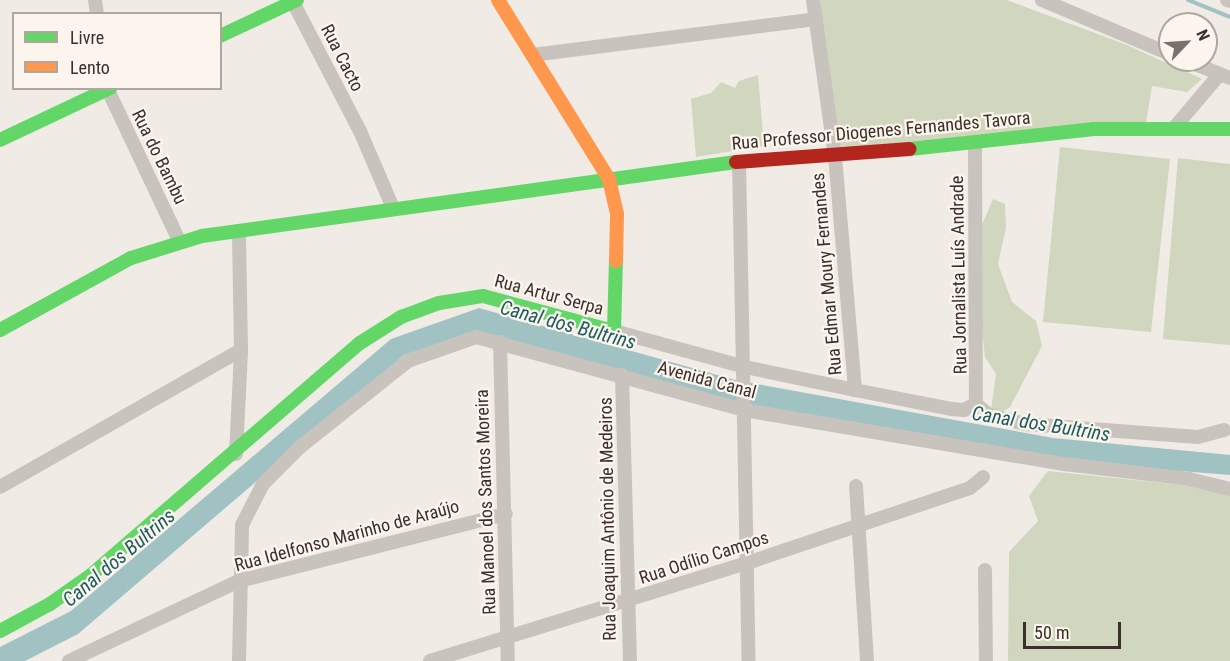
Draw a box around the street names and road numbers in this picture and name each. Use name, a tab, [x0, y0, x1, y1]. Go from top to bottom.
street label: Rua Cacto	[316, 21, 368, 95]
street label: Rua do Bambu	[127, 106, 191, 208]
street label: Rua Professor Diogenes Fernandes Tavora	[731, 107, 1031, 155]
street label: Rua Edmar Moury Fernandes	[807, 172, 847, 376]
street label: Rua Jornalista Luís Andrade	[946, 175, 972, 375]
street label: Rua Artur Serpa	[492, 270, 606, 320]
street label: Avenida Canal	[656, 357, 758, 403]
street label: Rua Manoel dos Santos Moreira	[471, 389, 501, 615]
street label: Rua Joaquim Antônio de Medeiros	[595, 397, 621, 641]
street label: Rua Idelfonso Marinho de Araújo	[232, 496, 462, 576]
street label: Rua Odílio Campos	[637, 527, 771, 589]

